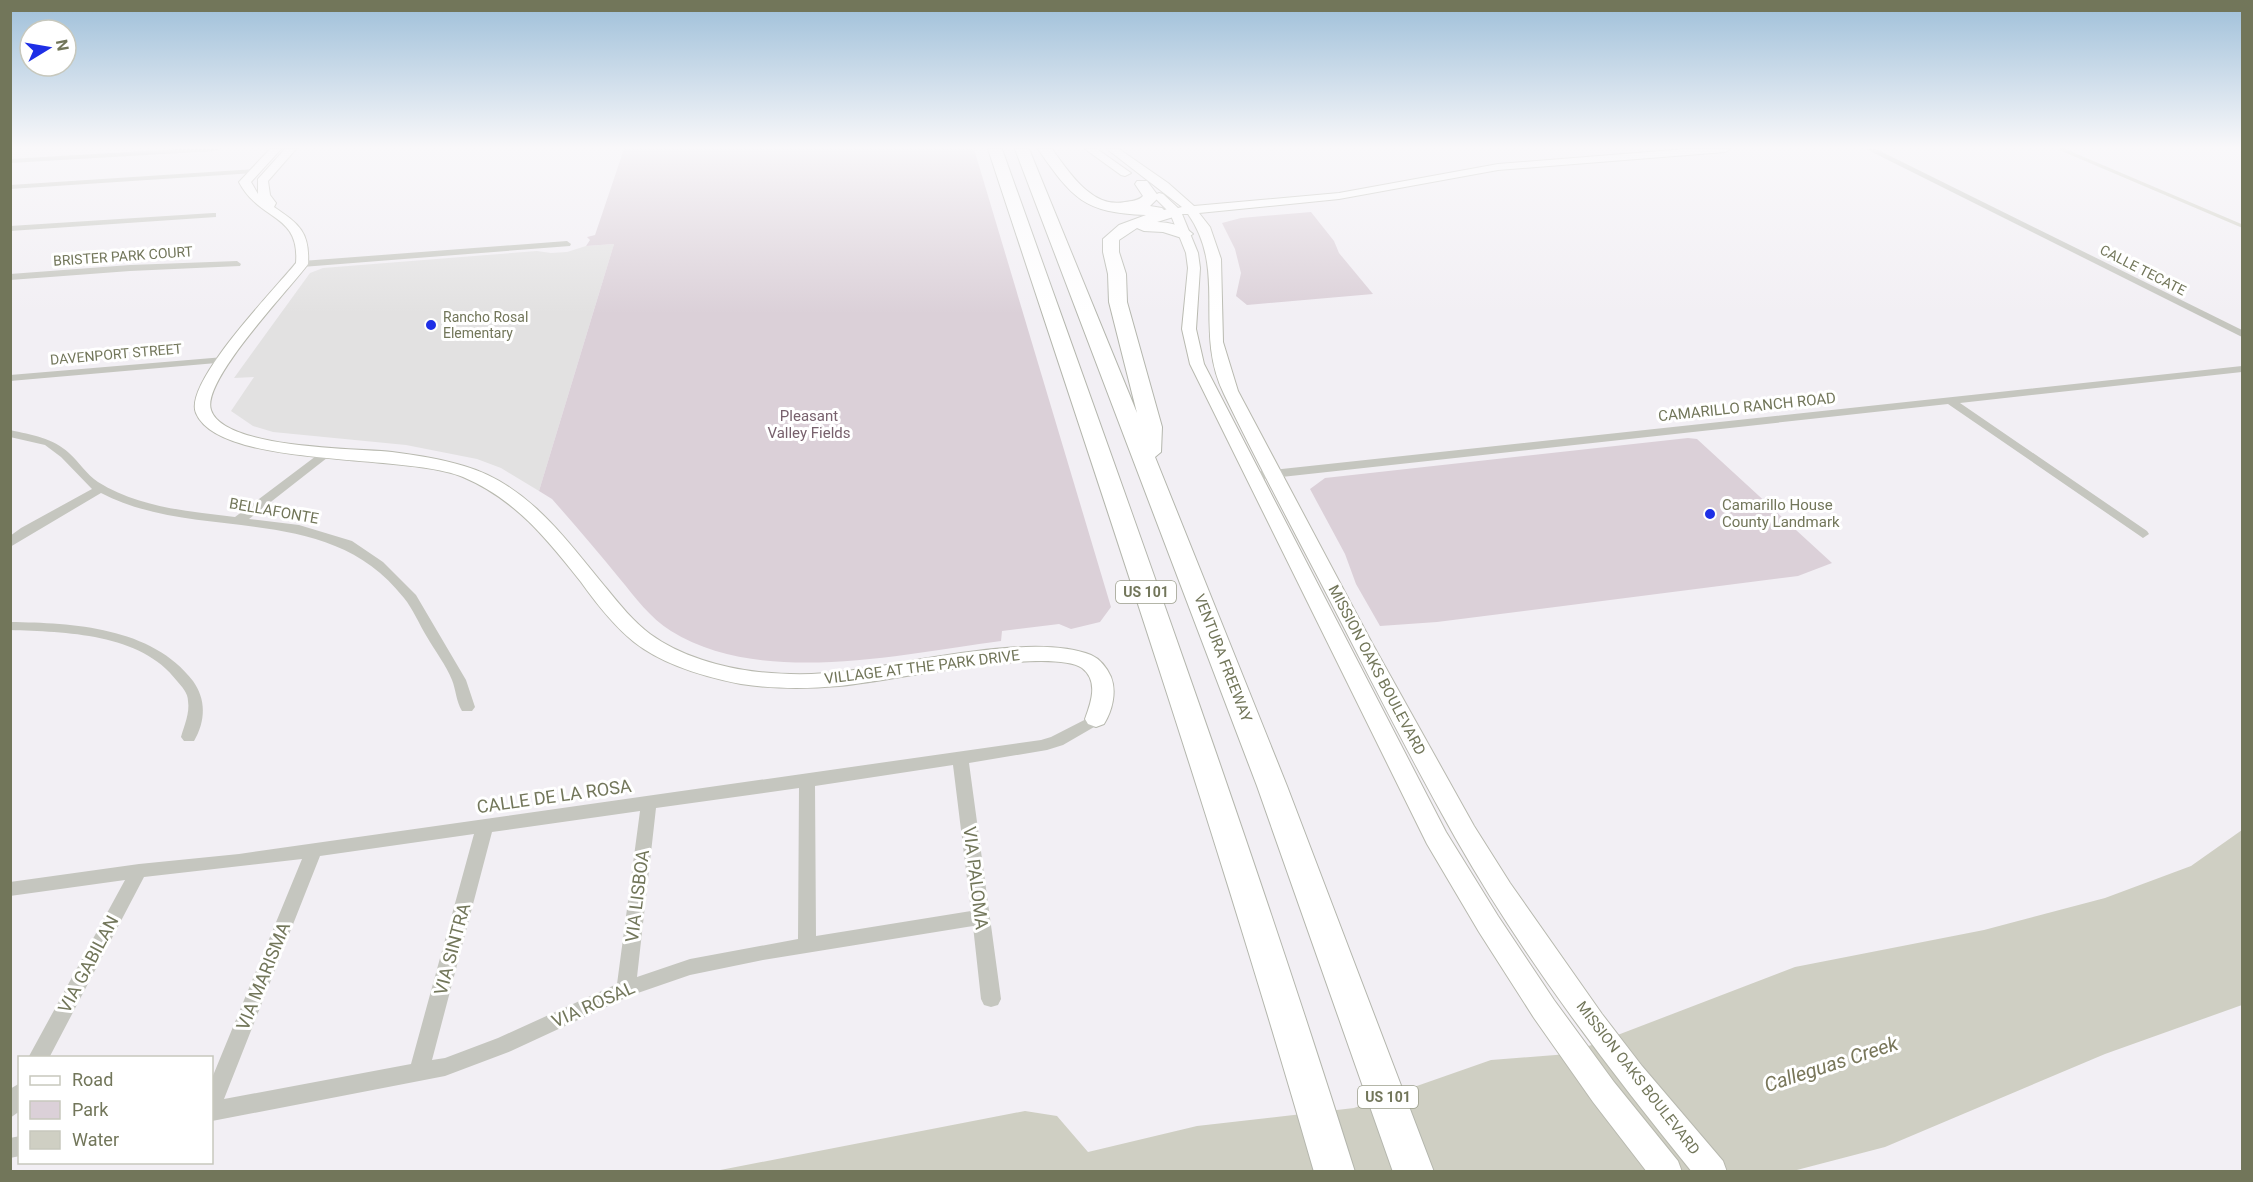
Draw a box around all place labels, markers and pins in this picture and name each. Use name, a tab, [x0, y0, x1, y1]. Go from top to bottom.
place label: Rancho Rosal Elementary	[443, 309, 528, 341]
marker: Rancho Rosal Elementary	[424, 318, 438, 332]
place label: Camarillo House County Landmark	[1722, 496, 1840, 531]
marker: Camarillo House County Landmark	[1703, 507, 1717, 521]

